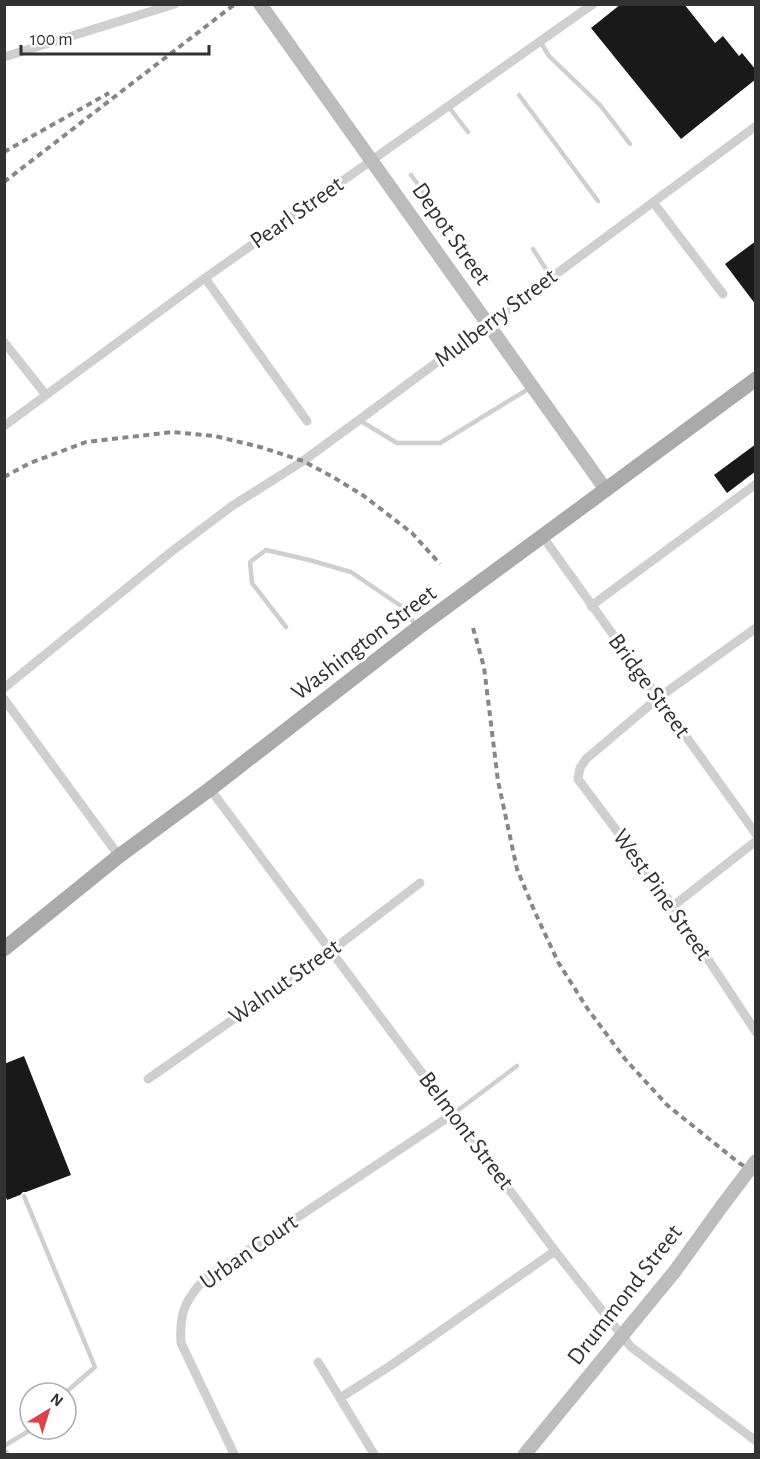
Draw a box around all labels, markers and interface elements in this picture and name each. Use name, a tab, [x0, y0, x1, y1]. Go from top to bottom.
scale bar	[21, 18, 208, 56]
text: 100 m	[30, 31, 73, 49]
street label: Pearl Street	[246, 172, 348, 254]
street label: Depot Street	[407, 179, 495, 290]
street label: Mulberry Street	[430, 264, 562, 372]
street label: Washington Street	[287, 581, 441, 705]
street label: Bridge Street	[603, 630, 695, 743]
street label: West Pine Street	[608, 825, 716, 965]
street label: Walnut Street	[225, 935, 345, 1029]
street label: Belmont Street	[414, 1068, 518, 1195]
street label: Urban Court	[196, 1210, 302, 1294]
street label: Drummond Street	[563, 1220, 687, 1369]
north arrow	[18, 1381, 78, 1441]
text: N	[47, 1390, 66, 1410]

